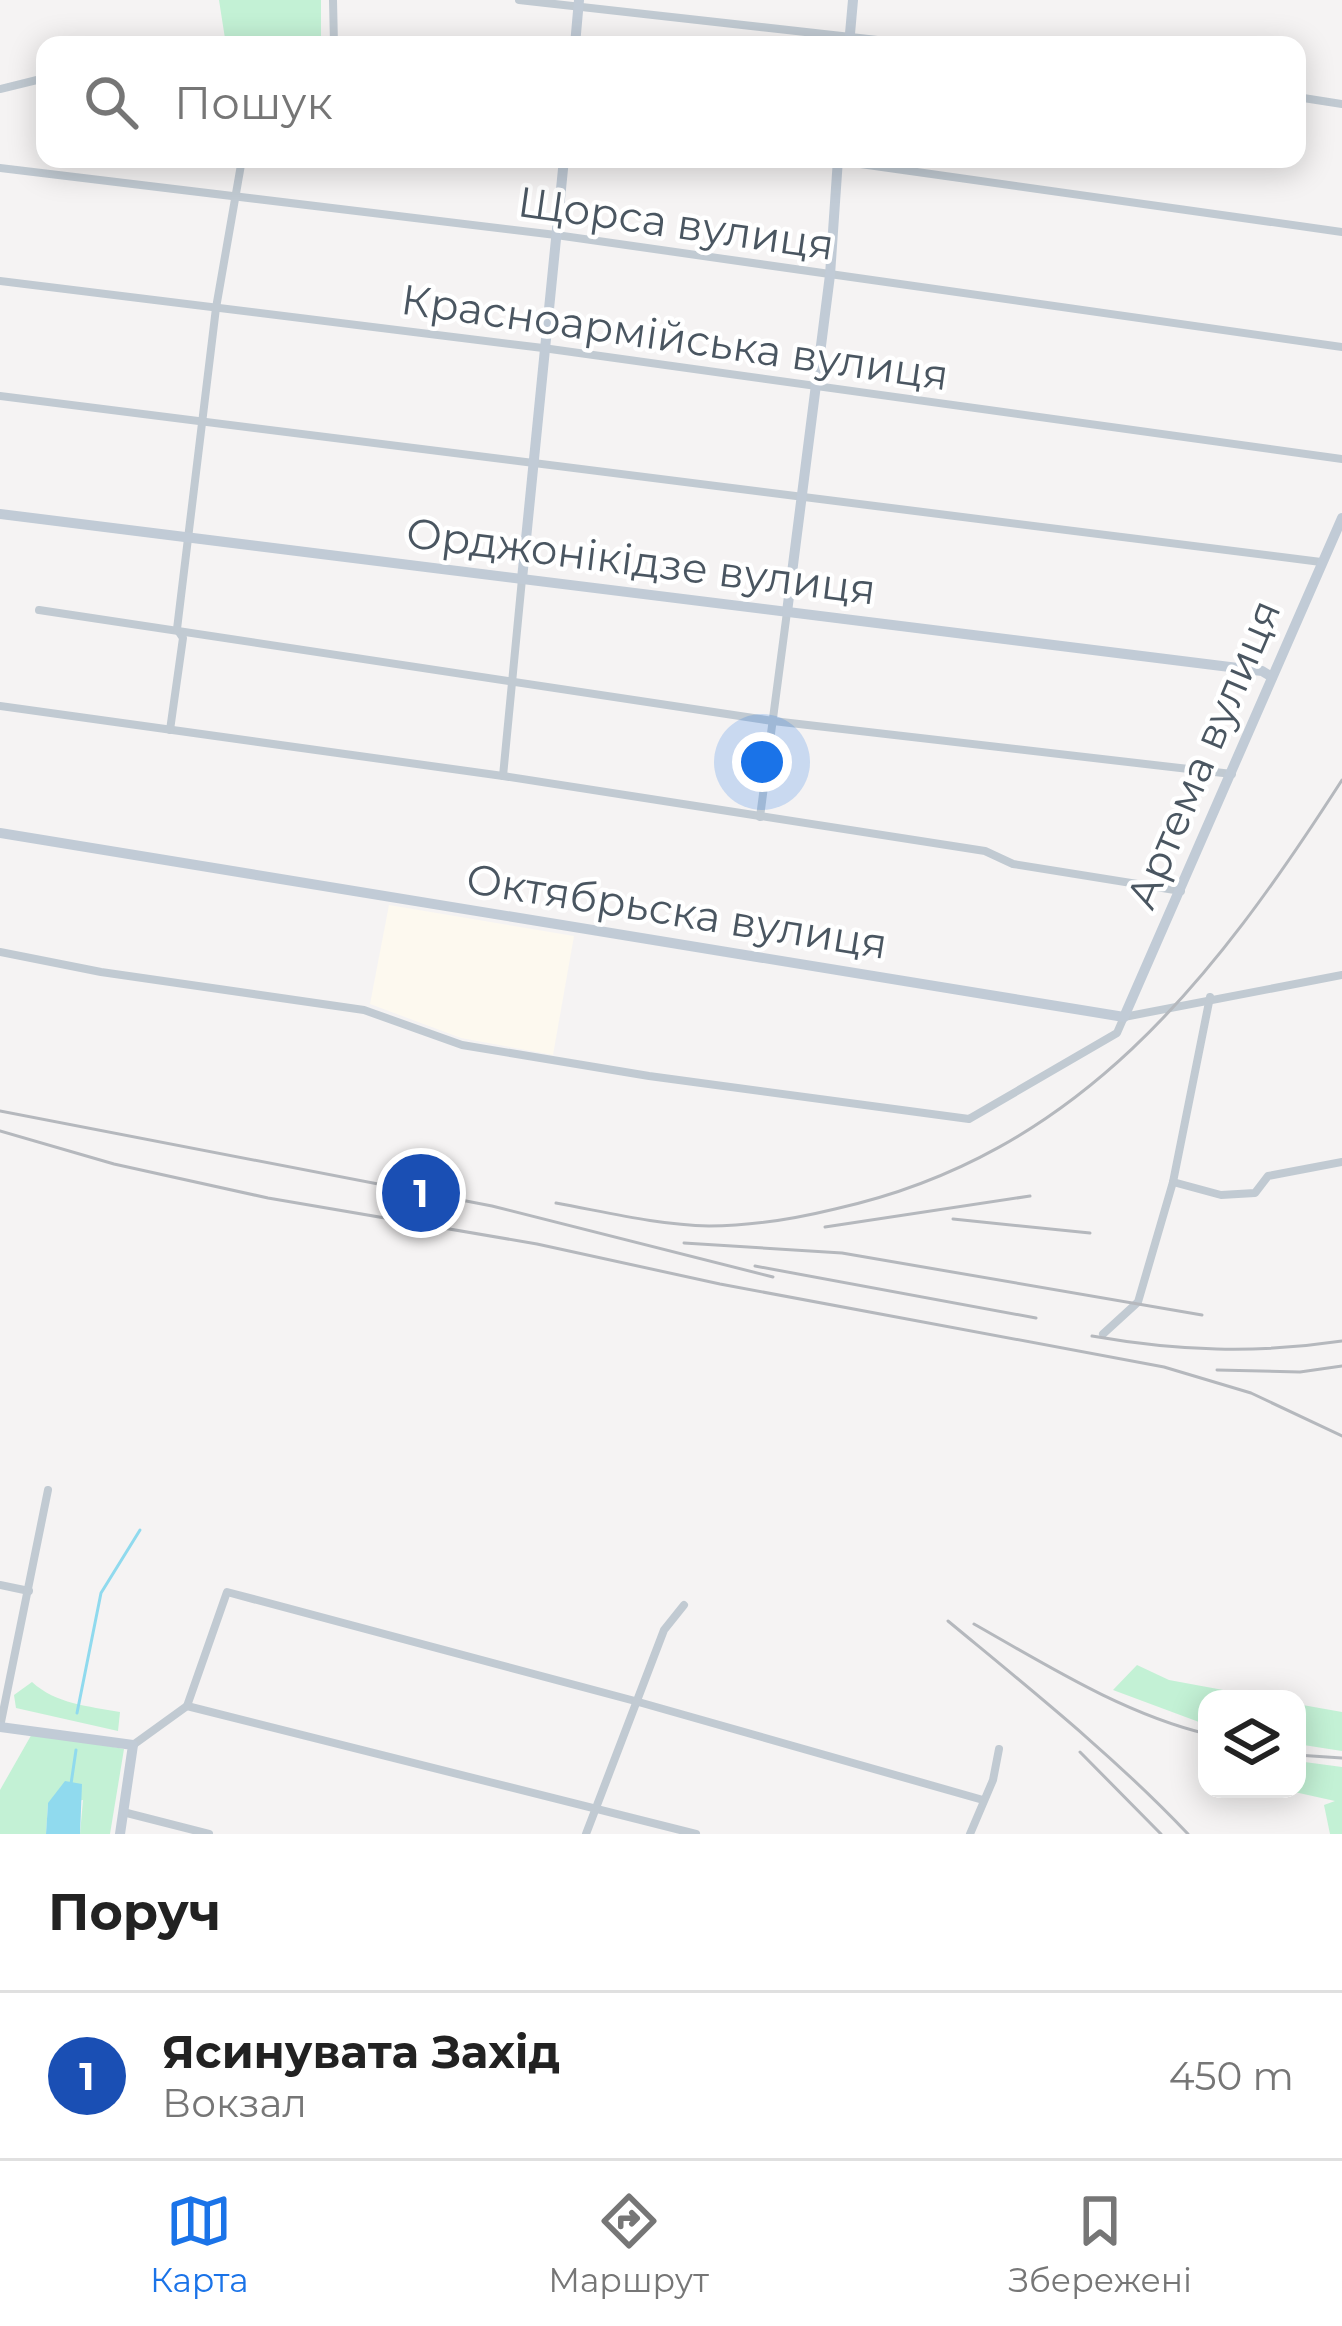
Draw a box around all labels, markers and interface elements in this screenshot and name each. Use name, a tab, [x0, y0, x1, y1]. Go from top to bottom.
search box	[36, 36, 1306, 168]
icon: search	[78, 69, 144, 135]
text: Пошук	[174, 75, 333, 130]
street label: Щорса вулиця	[515, 175, 837, 271]
street label: Красноармійська вулиця	[398, 273, 952, 401]
street label: Орджонікідзе вулиця	[403, 506, 879, 616]
street label: Артема вулиця	[1115, 592, 1291, 916]
your location	[732, 732, 792, 792]
street label: Октябрьска вулиця	[463, 852, 891, 970]
pin: 1	[382, 1148, 460, 1238]
map controls	[1198, 1690, 1306, 1798]
button: layers	[1198, 1690, 1306, 1798]
text: Поруч	[48, 1881, 221, 1943]
text: Ясинувата Захід	[162, 2024, 560, 2079]
text: 1	[79, 2052, 95, 2100]
text: 450 m	[1169, 2052, 1294, 2100]
text: Вокзал	[162, 2079, 307, 2127]
tab: Карта	[150, 2188, 249, 2300]
tab: Маршрут	[548, 2188, 709, 2300]
tab: Збережені	[1009, 2188, 1192, 2300]

